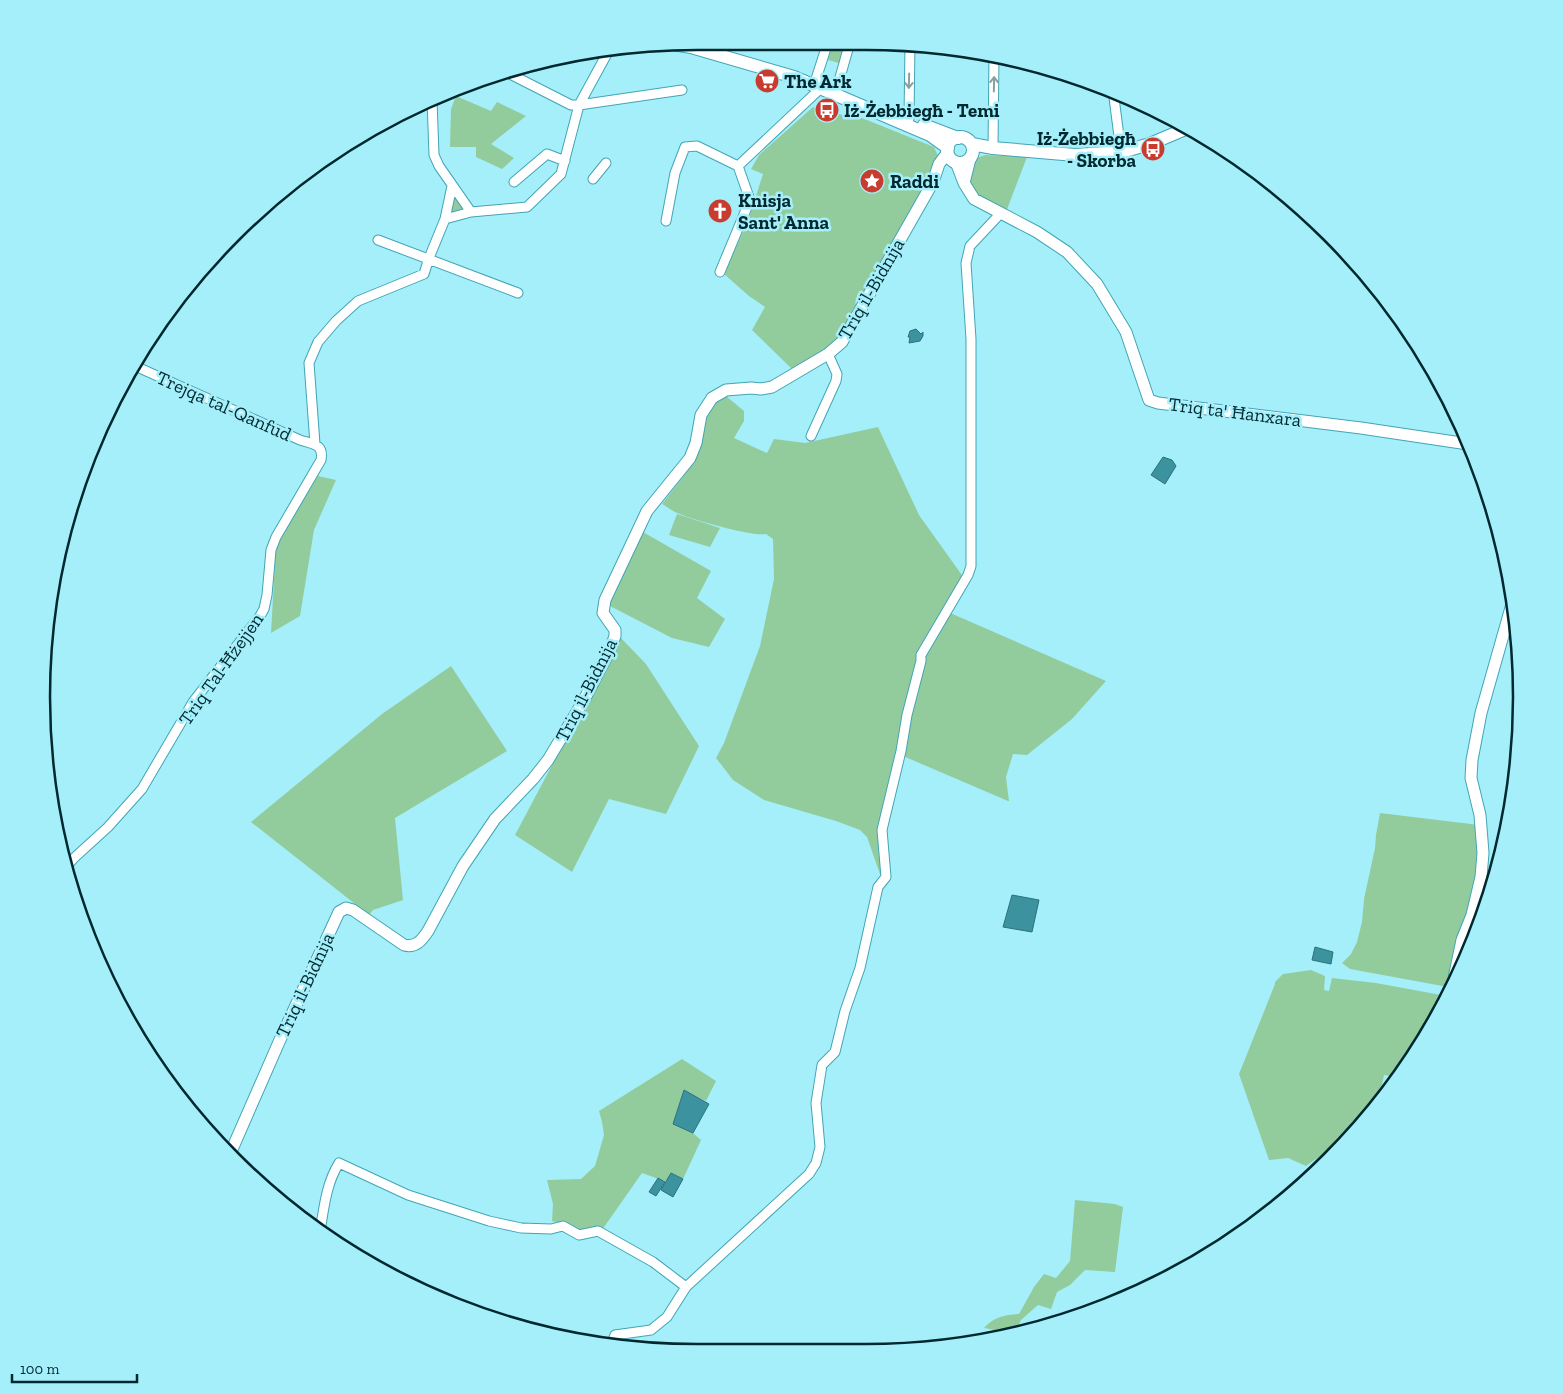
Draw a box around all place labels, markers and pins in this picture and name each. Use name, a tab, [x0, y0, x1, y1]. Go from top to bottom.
supermarket icon: The Ark	[754, 68, 780, 94]
place label: The Ark	[784, 70, 852, 93]
bus stop icon: Iż-Żebbiegħ - Temi	[814, 97, 840, 123]
place label: Iż-Żebbiegħ - Temi	[844, 99, 1000, 122]
place label: Iż-Żebbiegħ - Skorba	[1037, 127, 1136, 172]
bus stop icon: Iż-Żebbiegħ - Skorba	[1140, 136, 1166, 162]
place icon: Raddi	[859, 168, 885, 194]
place label: Raddi	[890, 170, 939, 193]
place label: Knisja Sant' Anna	[738, 189, 830, 234]
church icon: Knisja Sant' Anna	[707, 198, 733, 224]

